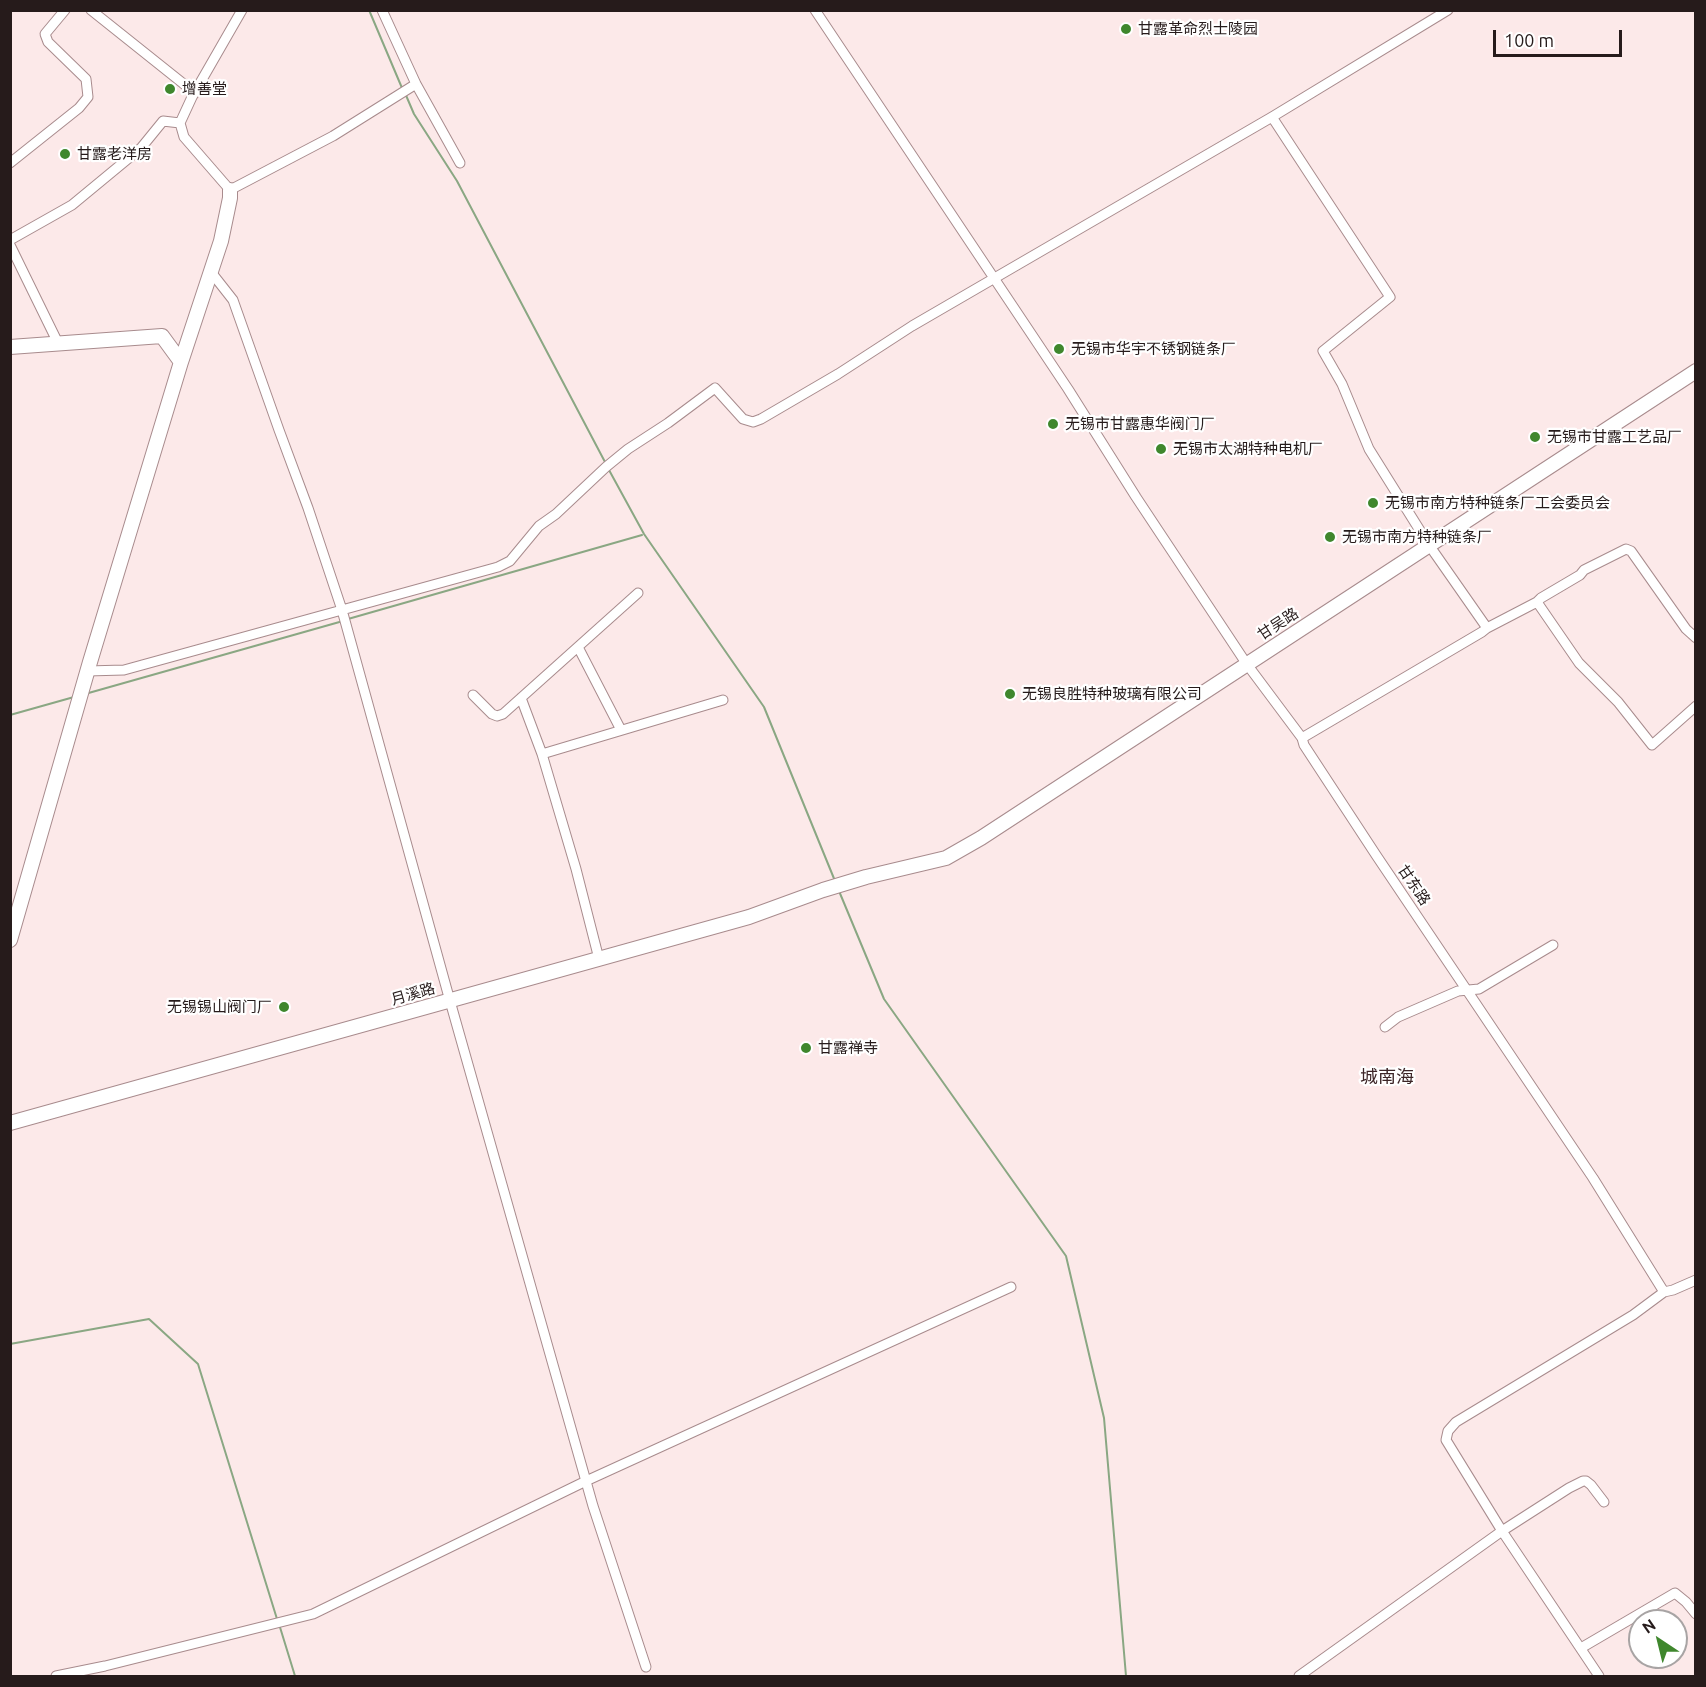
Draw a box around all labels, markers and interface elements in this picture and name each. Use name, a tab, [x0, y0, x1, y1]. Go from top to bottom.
scale bar	[1496, 18, 1625, 56]
place label: 甘露革命烈士陵园	[1138, 20, 1258, 38]
marker: 甘露革命烈士陵园	[1119, 22, 1133, 36]
text: 100 m	[1504, 30, 1554, 50]
place label: 增善堂	[182, 80, 227, 98]
marker: 增善堂	[163, 82, 177, 96]
place label: 甘露老洋房	[77, 145, 152, 163]
marker: 甘露老洋房	[58, 147, 72, 161]
place label: 无锡市华宇不锈钢链条厂	[1071, 340, 1236, 358]
marker: 无锡市华宇不锈钢链条厂	[1052, 342, 1066, 356]
place label: 无锡市甘露惠华阀门厂	[1065, 415, 1215, 433]
marker: 无锡市甘露惠华阀门厂	[1046, 417, 1060, 431]
place label: 无锡市甘露工艺品厂	[1547, 428, 1682, 446]
marker: 无锡市甘露工艺品厂	[1528, 430, 1542, 444]
place label: 无锡市太湖特种电机厂	[1173, 440, 1323, 458]
marker: 无锡市太湖特种电机厂	[1154, 442, 1168, 456]
place label: 无锡市南方特种链条厂工会委员会	[1385, 494, 1610, 512]
marker: 无锡市南方特种链条厂工会委员会	[1366, 496, 1380, 510]
place label: 无锡市南方特种链条厂	[1342, 528, 1492, 546]
marker: 无锡市南方特种链条厂	[1323, 530, 1337, 544]
street label: 甘吴路	[1254, 604, 1302, 644]
place label: 无锡良胜特种玻璃有限公司	[1022, 685, 1202, 703]
marker: 无锡良胜特种玻璃有限公司	[1003, 687, 1017, 701]
street label: 甘东路	[1394, 861, 1434, 909]
street label: 月溪路	[389, 979, 437, 1009]
place label: 无锡锡山阀门厂	[167, 998, 272, 1016]
marker: 无锡锡山阀门厂	[277, 1000, 291, 1014]
place label: 甘露禅寺	[818, 1039, 878, 1057]
marker: 甘露禅寺	[799, 1041, 813, 1055]
district label: 城南海	[1360, 1066, 1414, 1088]
north arrow	[1628, 1609, 1688, 1669]
text: N	[1639, 1615, 1659, 1637]

